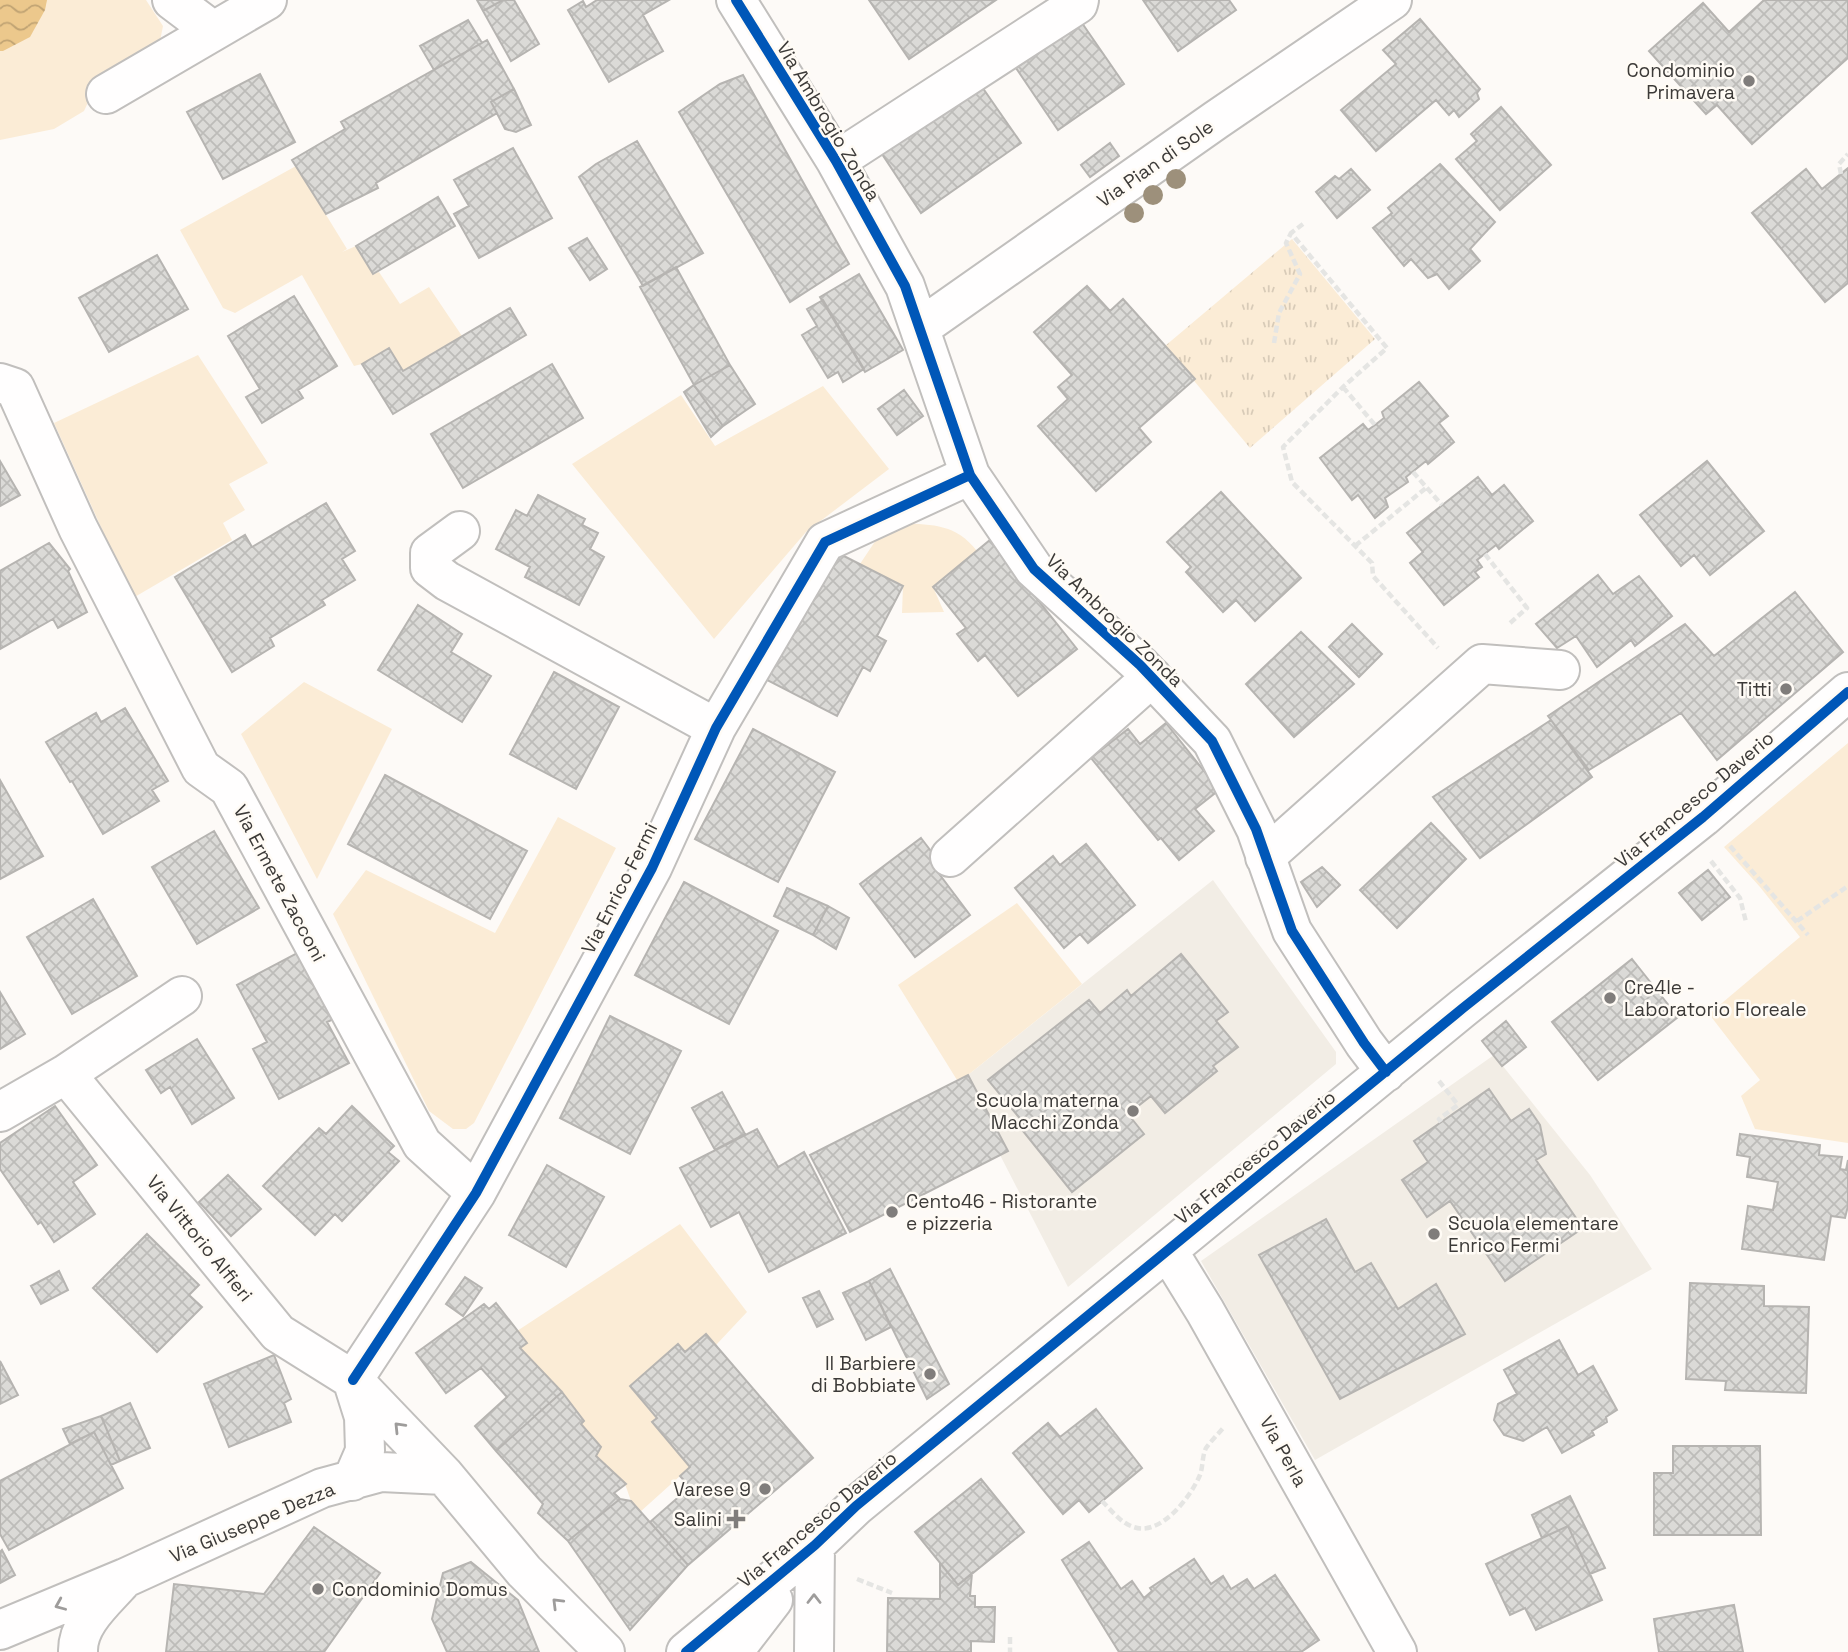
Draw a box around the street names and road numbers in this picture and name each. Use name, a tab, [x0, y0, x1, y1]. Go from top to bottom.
street label: Via Ambrogio Zonda	[771, 37, 886, 206]
street label: Via Pian di Sole	[1092, 114, 1218, 213]
street label: Via Ambrogio Zonda	[1041, 548, 1189, 693]
street label: Via Francesco Daverio	[1610, 725, 1779, 873]
street label: Via Ermete Zacconi	[228, 800, 331, 966]
street label: Via Enrico Fermi	[576, 818, 663, 958]
street label: Via Francesco Daverio	[1170, 1085, 1341, 1230]
street label: Via Vittorio Alfieri	[141, 1170, 258, 1307]
street label: Via Perla	[1254, 1411, 1313, 1491]
street label: Via Francesco Daverio	[733, 1445, 902, 1593]
street label: Via Giuseppe Dezza	[166, 1476, 339, 1569]

